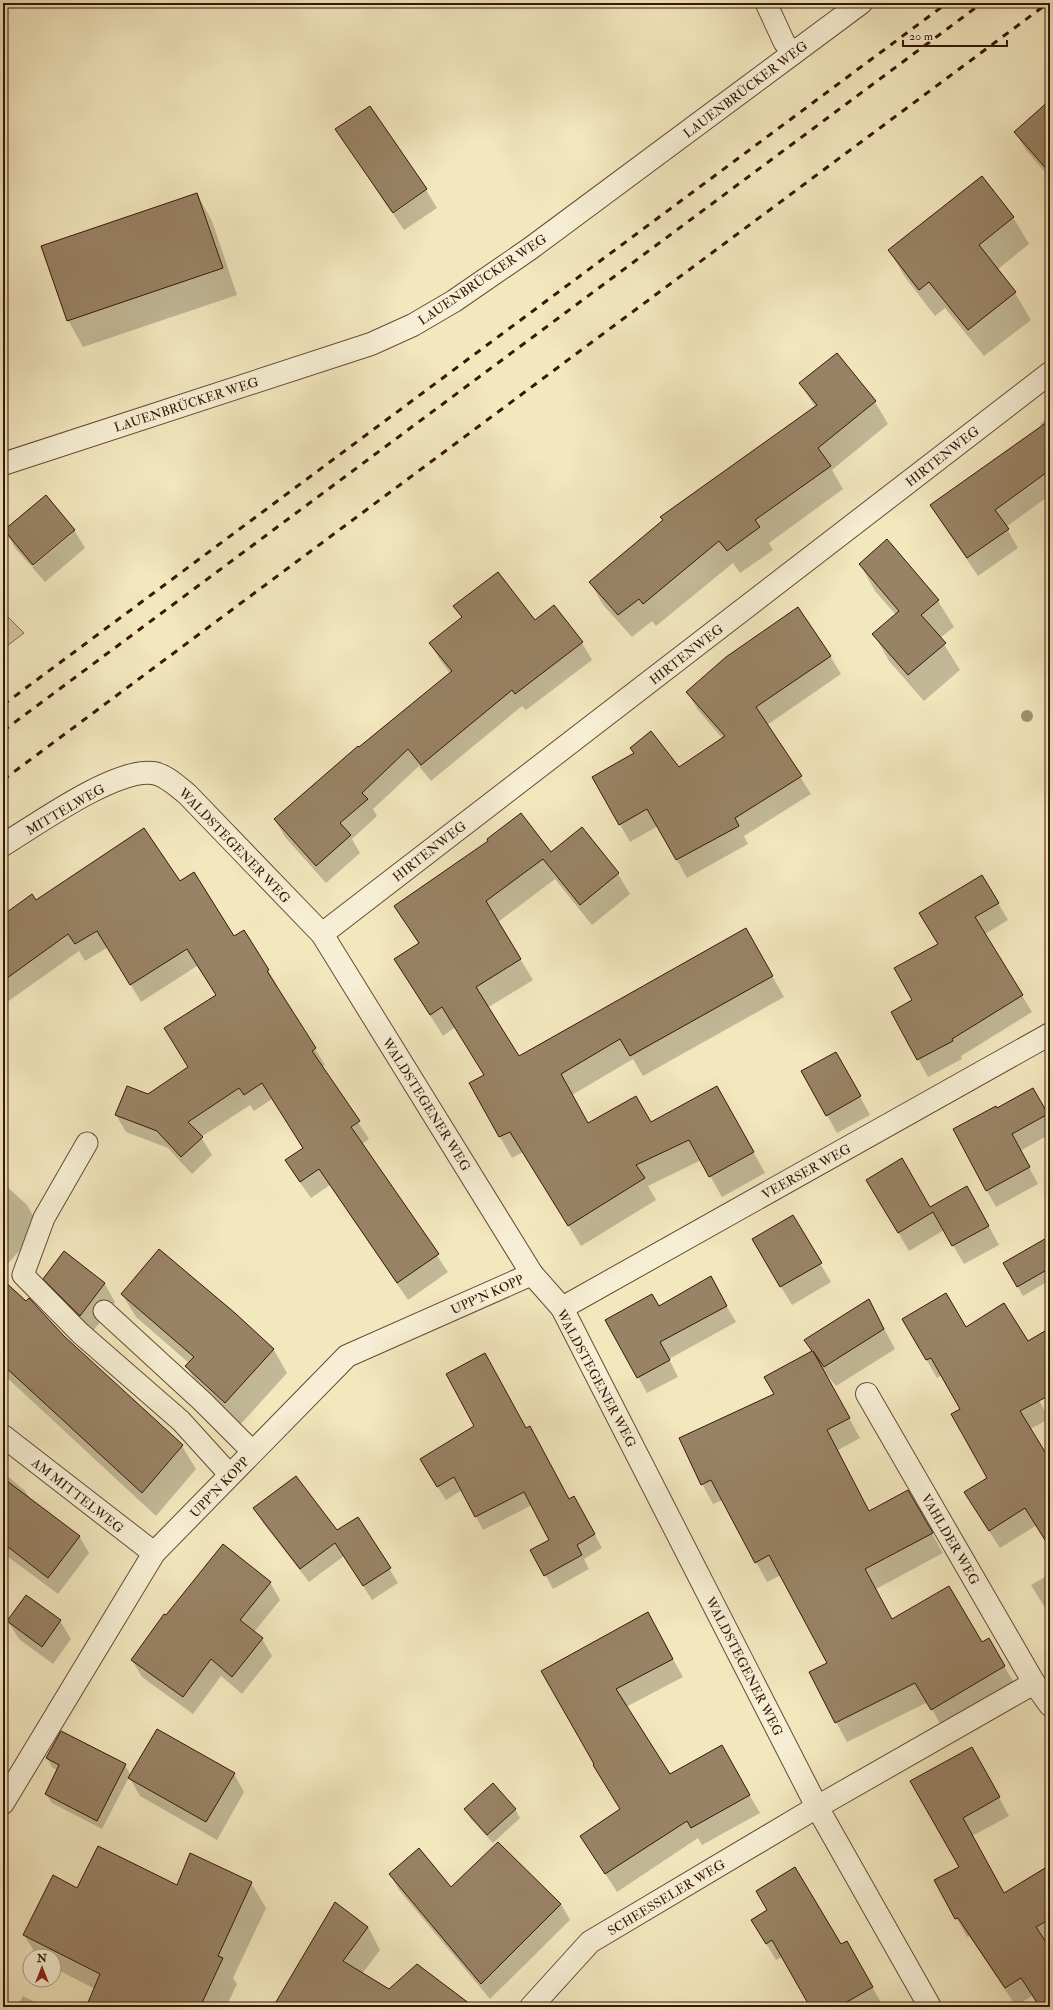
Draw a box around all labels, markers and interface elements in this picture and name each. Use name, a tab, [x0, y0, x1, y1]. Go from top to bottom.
scale bar	[903, 22, 1007, 48]
text: 20 m	[909, 29, 934, 44]
street label: LAUENBRÜCKER WEG	[680, 38, 811, 142]
street label: LAUENBRÜCKER WEG	[415, 231, 550, 329]
street label: LAUENBRÜCKER WEG	[112, 374, 261, 436]
street label: HIRTENWEG	[903, 423, 983, 491]
street label: HIRTENWEG	[647, 621, 727, 689]
street label: MITTELWEG	[23, 781, 108, 839]
street label: WALDSTEGENER WEG	[174, 784, 294, 907]
street label: HIRTENWEG	[390, 818, 470, 886]
street label: WALDSTEGENER WEG	[378, 1034, 474, 1174]
street label: VEERSER WEG	[759, 1141, 854, 1203]
street label: UPP'N KOPP	[448, 1272, 527, 1318]
street label: WALDSTEGENER WEG	[552, 1306, 639, 1450]
street label: AM MITTELWEG	[28, 1454, 127, 1537]
street label: UPP'N KOPP	[187, 1454, 253, 1521]
street label: VAHLDER WEG	[918, 1491, 983, 1588]
street label: WALDSTEGENER WEG	[702, 1593, 786, 1739]
street label: SCHEESSELER WEG	[605, 1856, 728, 1939]
north arrow	[22, 1948, 62, 1988]
text: N	[36, 1952, 48, 1965]

